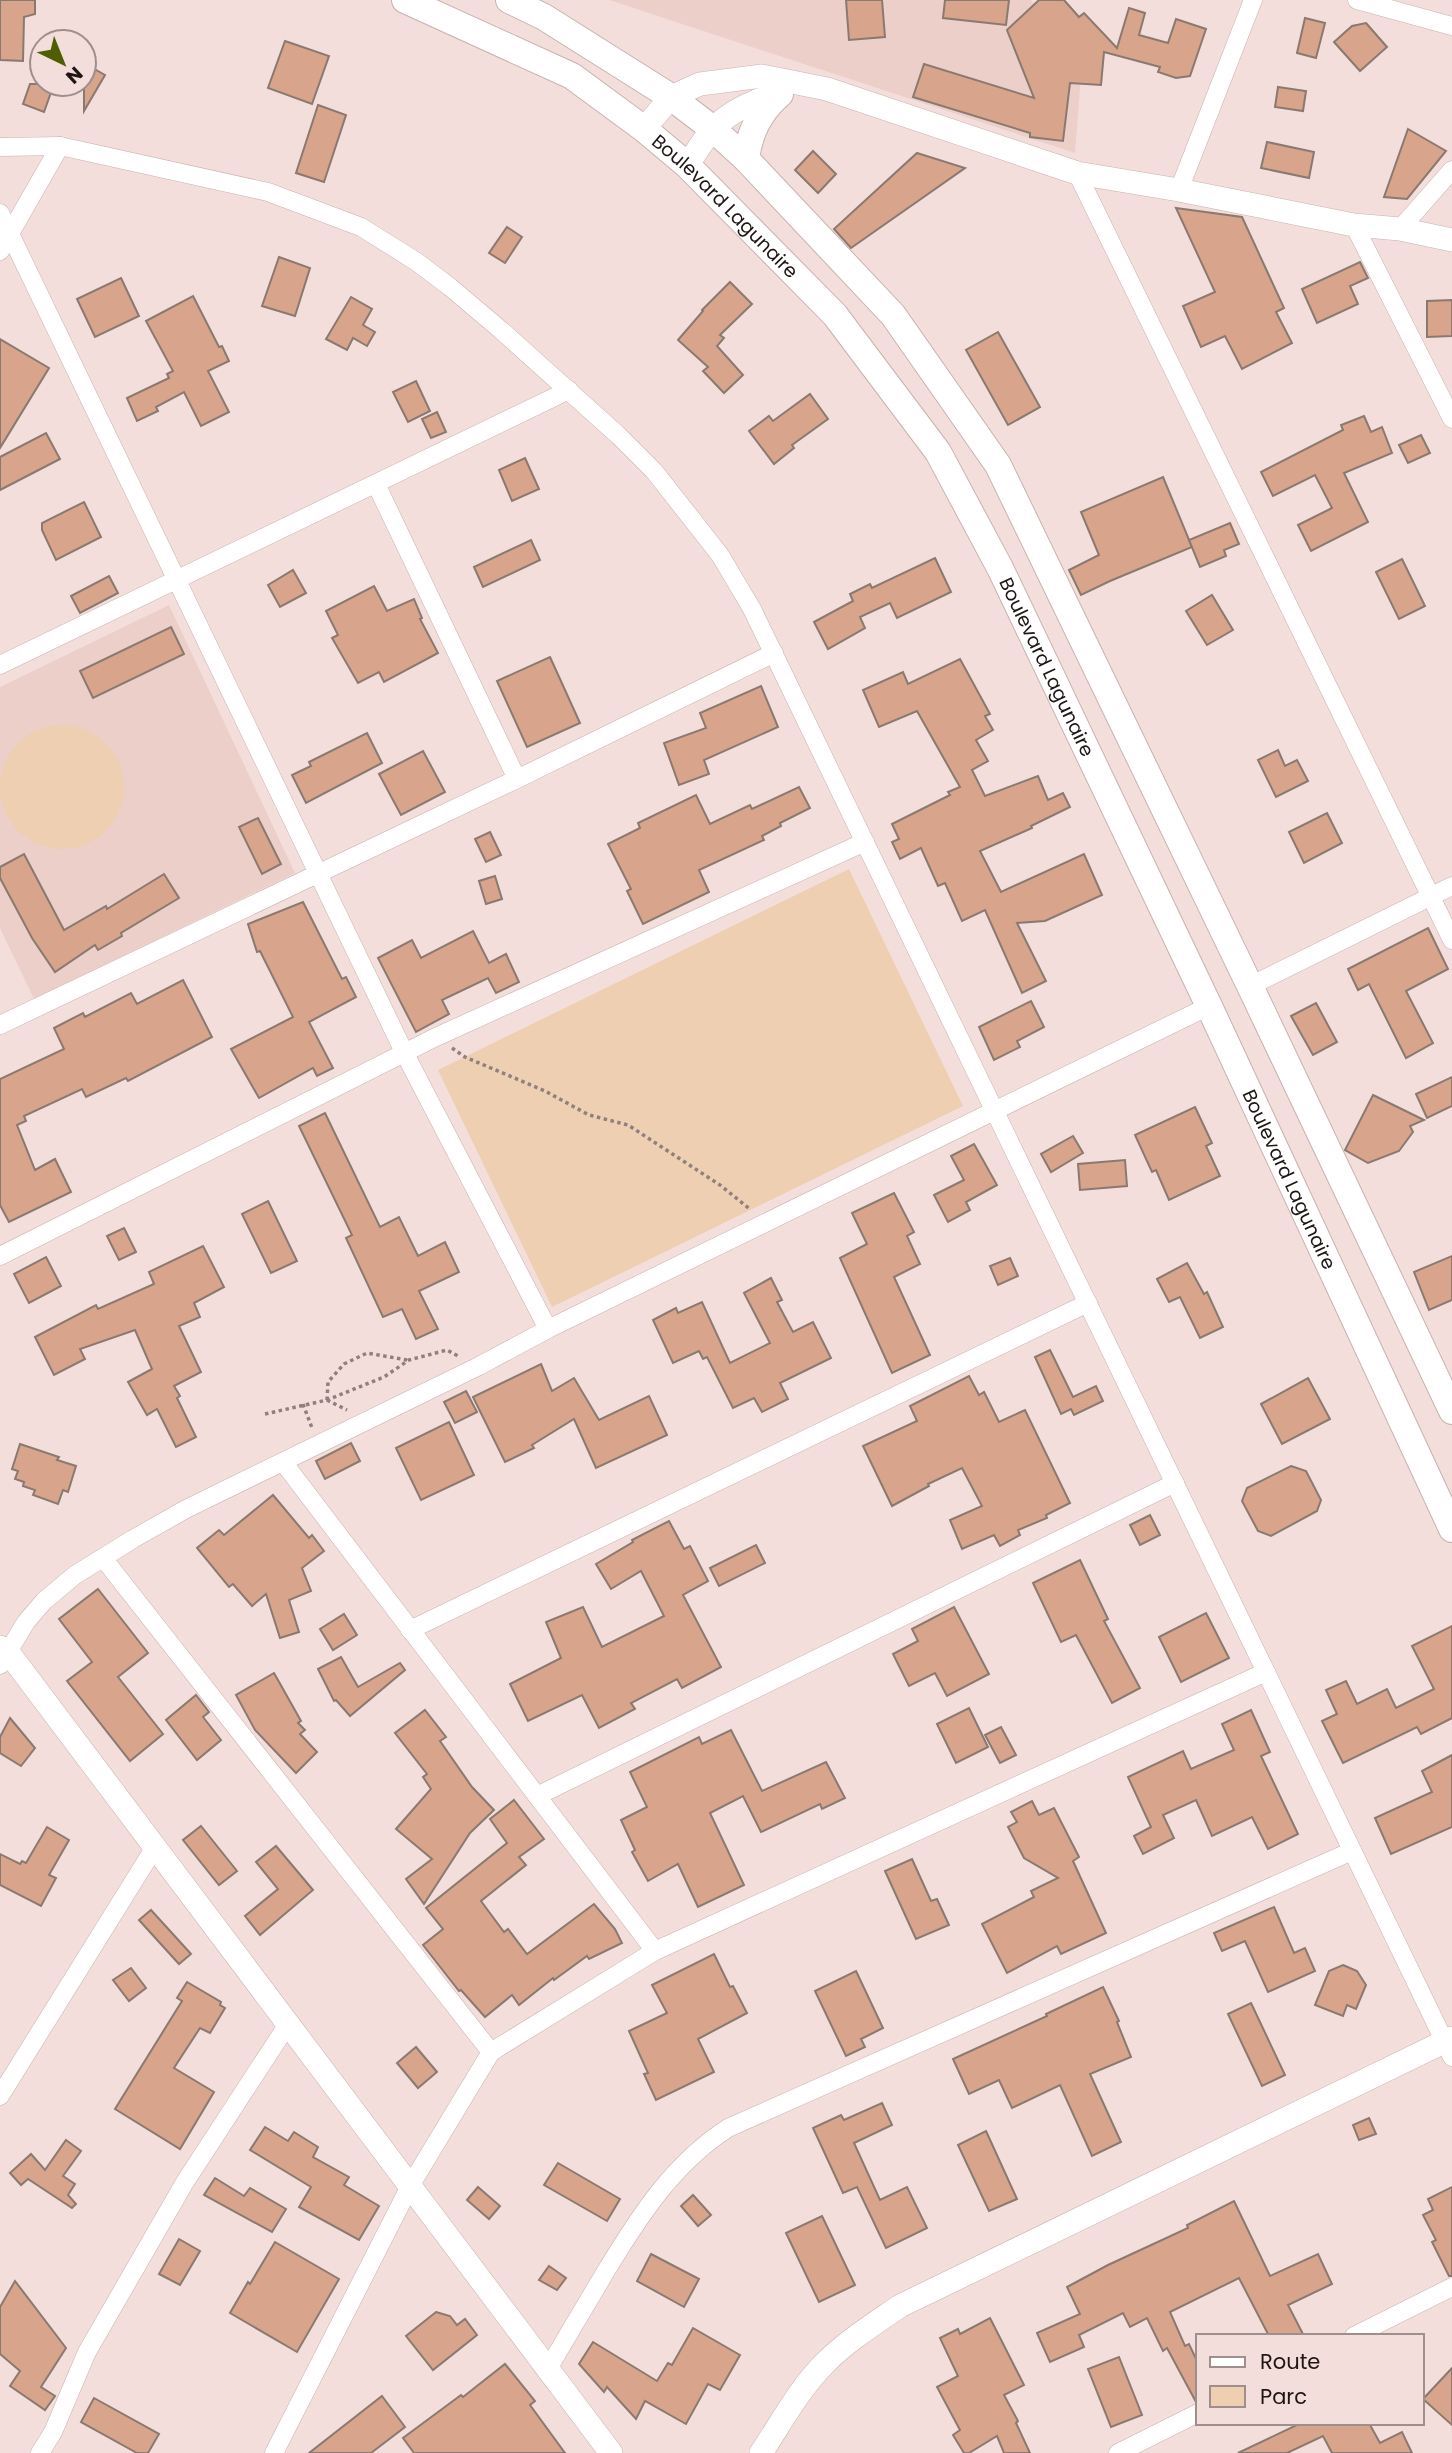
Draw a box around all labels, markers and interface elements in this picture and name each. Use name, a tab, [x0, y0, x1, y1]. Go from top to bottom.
north arrow	[28, 28, 98, 98]
text: N	[60, 60, 89, 90]
street label: Boulevard Lagunaire	[646, 128, 804, 284]
street label: Boulevard Lagunaire	[992, 573, 1101, 761]
street label: Boulevard Lagunaire	[1236, 1085, 1343, 1274]
legend	[1196, 2334, 1424, 2425]
text: Route	[1260, 2347, 1320, 2376]
text: Parc	[1260, 2382, 1307, 2411]

